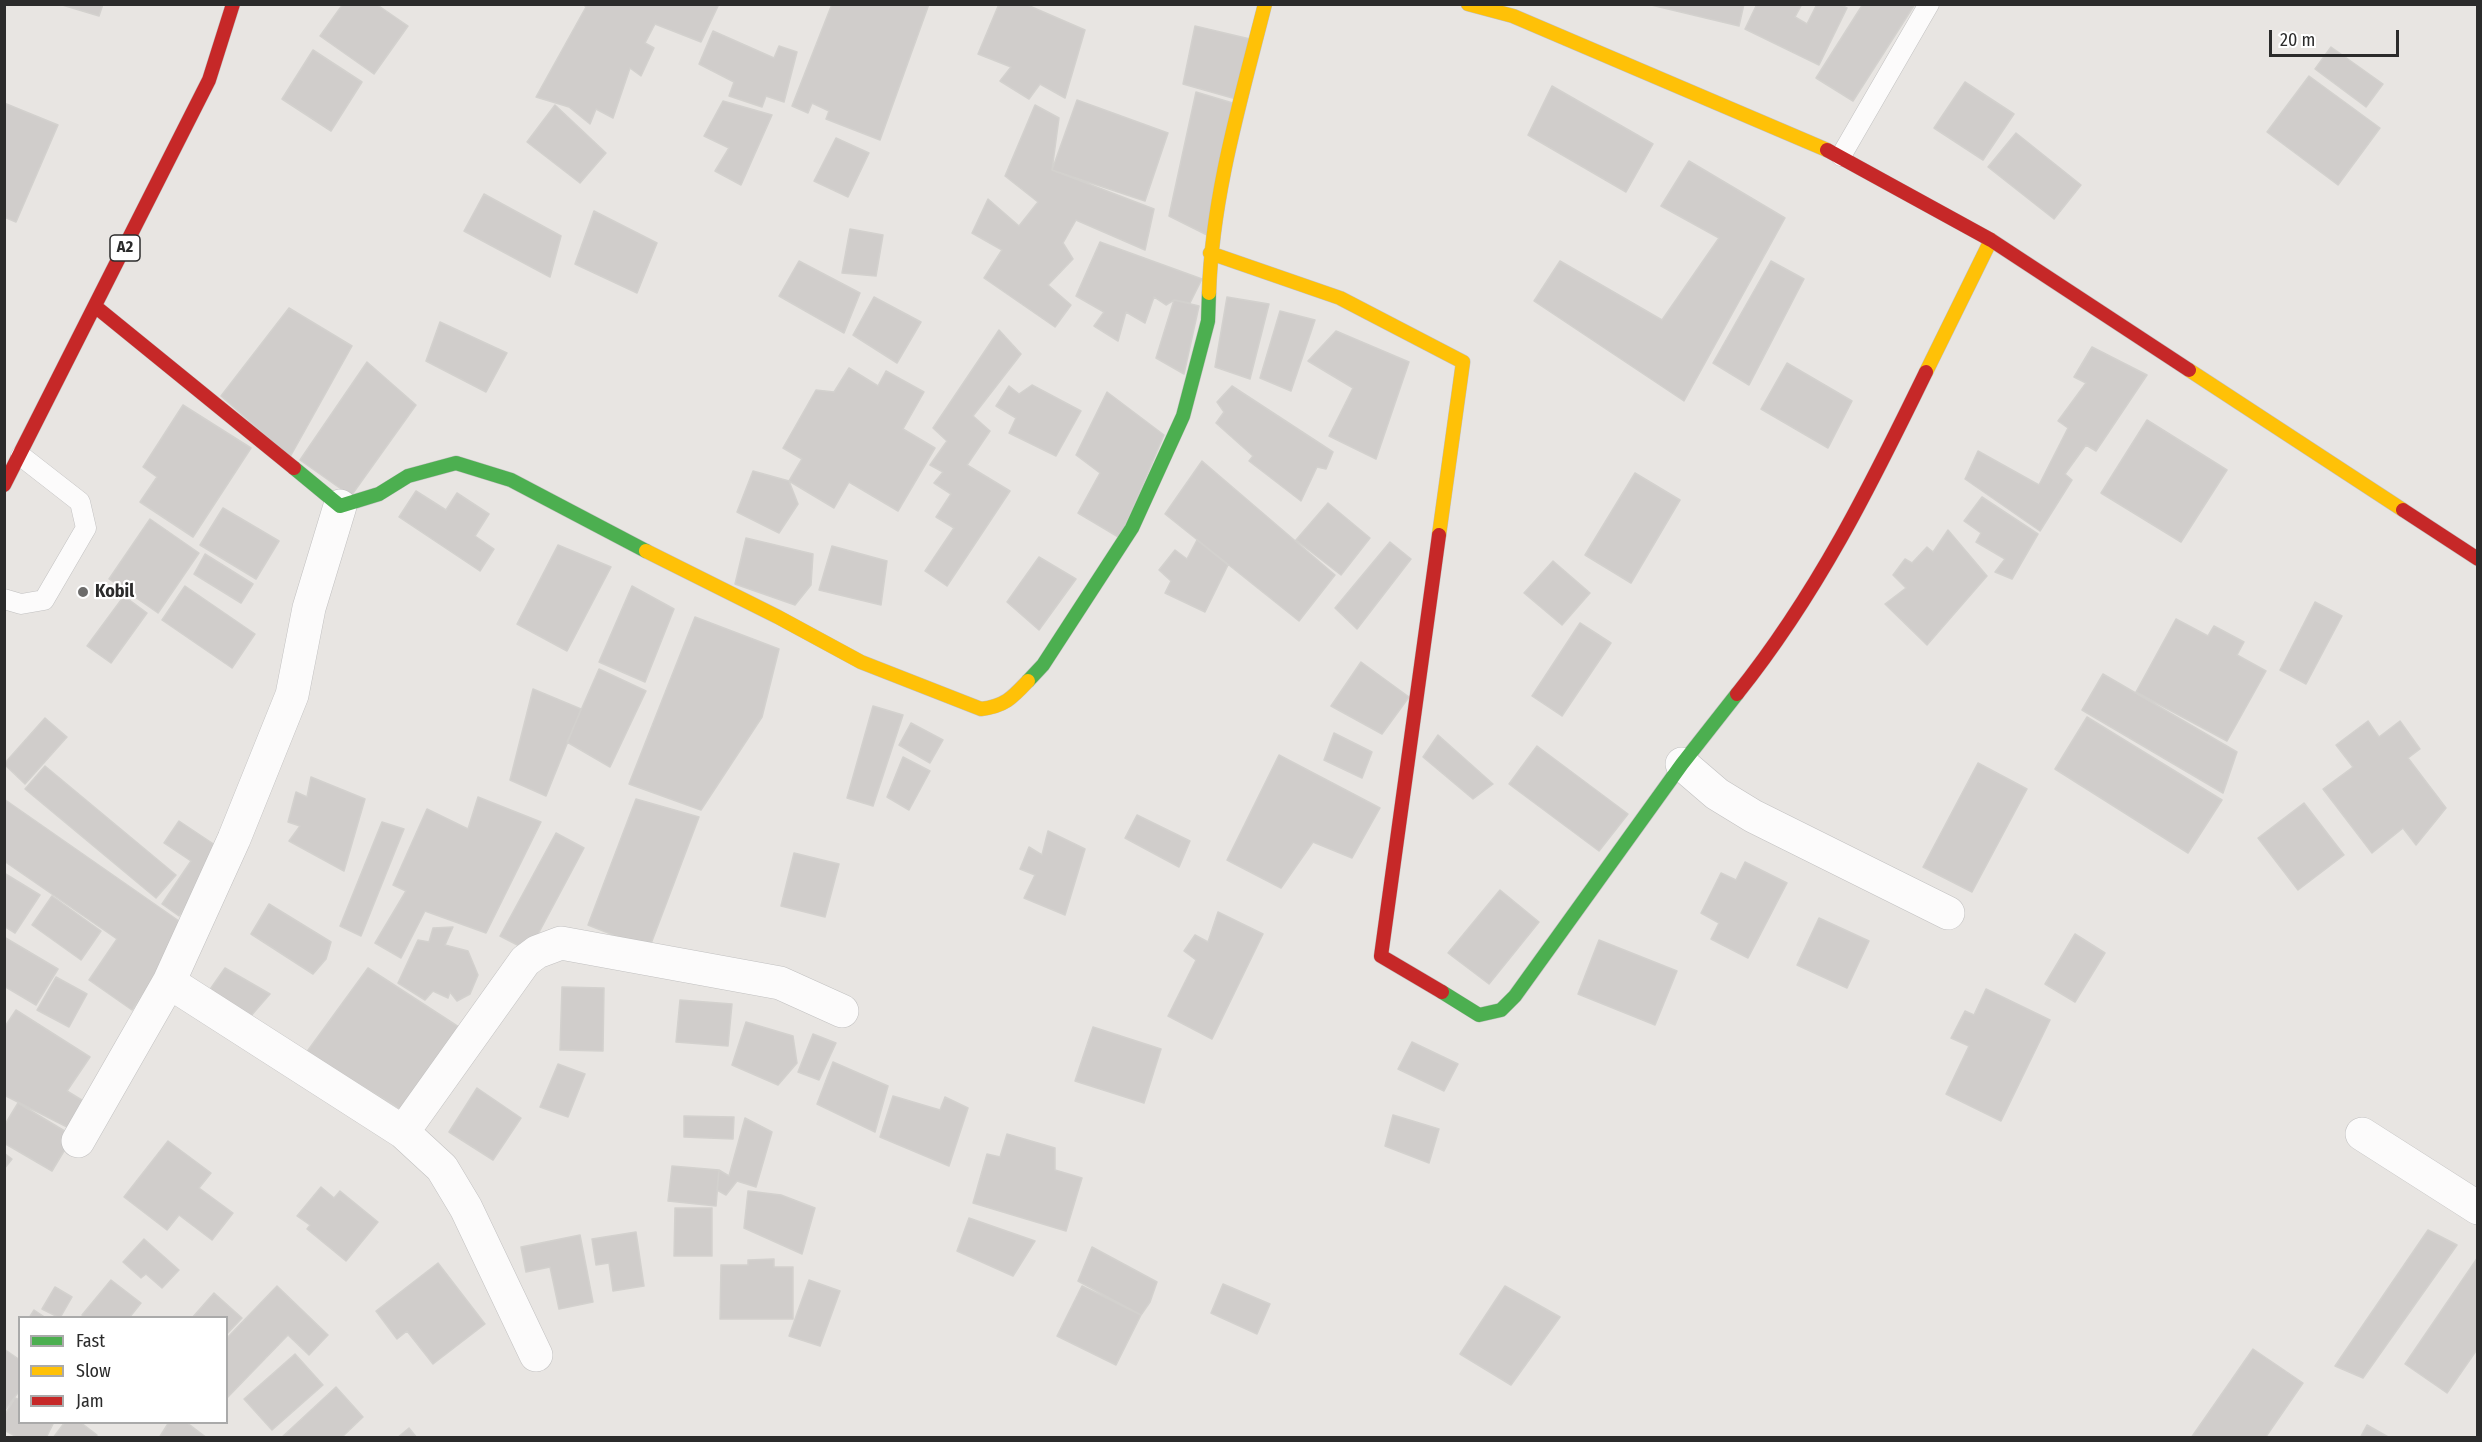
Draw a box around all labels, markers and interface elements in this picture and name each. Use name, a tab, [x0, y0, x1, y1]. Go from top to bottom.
scale bar	[2272, 18, 2402, 56]
text: 20 m	[2280, 29, 2315, 51]
road number: A2	[110, 235, 140, 261]
place label: Kobil	[95, 581, 134, 603]
marker: Kobil	[76, 585, 90, 599]
legend	[18, 1316, 228, 1424]
text: Fast	[76, 1330, 105, 1352]
text: Slow	[76, 1360, 111, 1382]
text: Jam	[76, 1390, 104, 1412]

